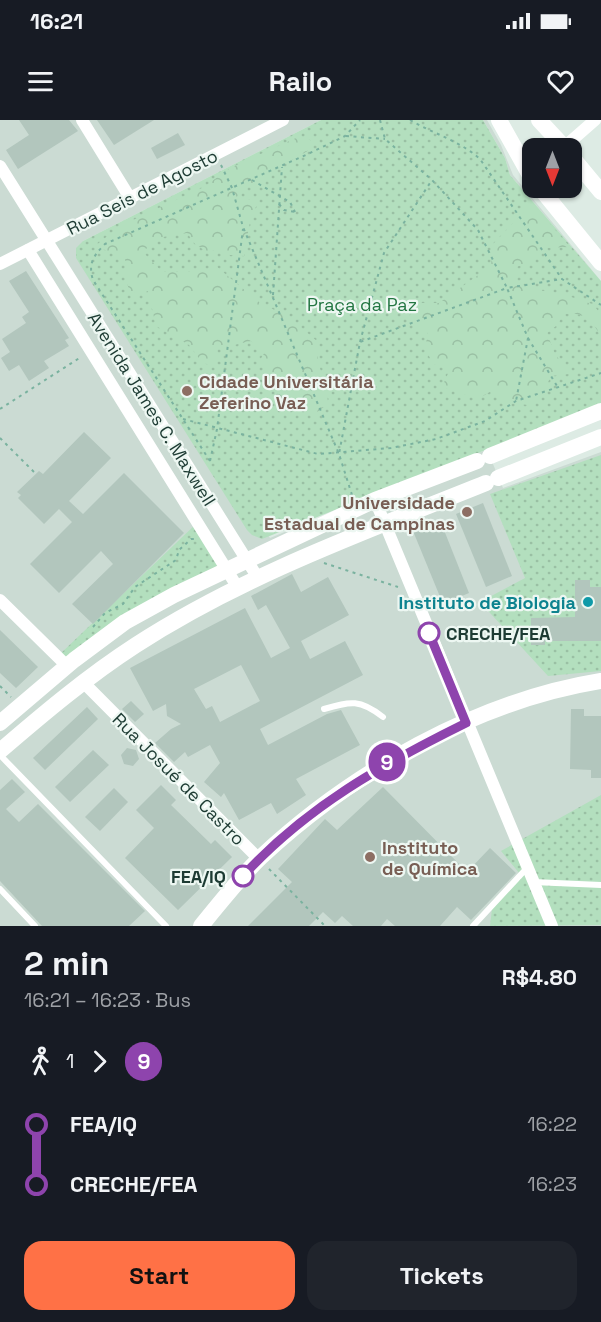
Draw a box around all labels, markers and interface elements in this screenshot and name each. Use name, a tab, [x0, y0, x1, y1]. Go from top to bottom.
text: 16:21	[30, 7, 83, 35]
text: Railo	[269, 64, 332, 99]
icon: menu	[24, 65, 57, 98]
icon: heart	[544, 65, 577, 98]
north arrow	[522, 138, 582, 198]
map controls	[522, 138, 582, 198]
street label: Rua Seis de Agosto	[63, 144, 221, 240]
park label: Praça da Paz	[307, 293, 417, 316]
street label: Avenida James C. Maxwell	[83, 308, 221, 510]
place label: Cidade Universitária Zeferino Vaz	[199, 370, 374, 414]
marker: Cidade Universitária Zeferino Vaz	[180, 384, 194, 398]
place label: Universidade Estadual de Campinas	[264, 491, 455, 535]
marker: Universidade Estadual de Campinas	[460, 505, 474, 519]
place label: Instituto de Biologia	[398, 591, 577, 614]
marker: Instituto de Biologia	[581, 595, 595, 609]
marker: CRECHE/FEA	[418, 622, 440, 644]
place label: CRECHE/FEA	[446, 622, 551, 645]
street label: Rua Josué de Castro	[108, 708, 250, 850]
line badge: 9	[368, 742, 406, 782]
text: 9	[381, 749, 393, 776]
place label: Instituto de Química	[382, 836, 478, 880]
marker: Instituto de Química	[363, 850, 377, 864]
place label: FEA/IQ	[171, 865, 226, 888]
marker: FEA/IQ	[232, 865, 254, 887]
text: 2 min	[24, 943, 109, 985]
text: R$4.80	[502, 963, 577, 991]
text: 16:21 – 16:23 · Bus	[24, 987, 191, 1013]
icon: walk	[24, 1045, 57, 1078]
icon: forward	[83, 1045, 116, 1078]
text: 1	[66, 1048, 74, 1074]
text: 9	[137, 1048, 150, 1075]
text: FEA/IQ	[70, 1110, 137, 1138]
text: 16:22	[527, 1111, 577, 1137]
text: CRECHE/FEA	[70, 1170, 197, 1198]
text: 16:23	[527, 1171, 577, 1197]
button: Start	[24, 1241, 295, 1310]
button: Tickets	[307, 1241, 577, 1310]

